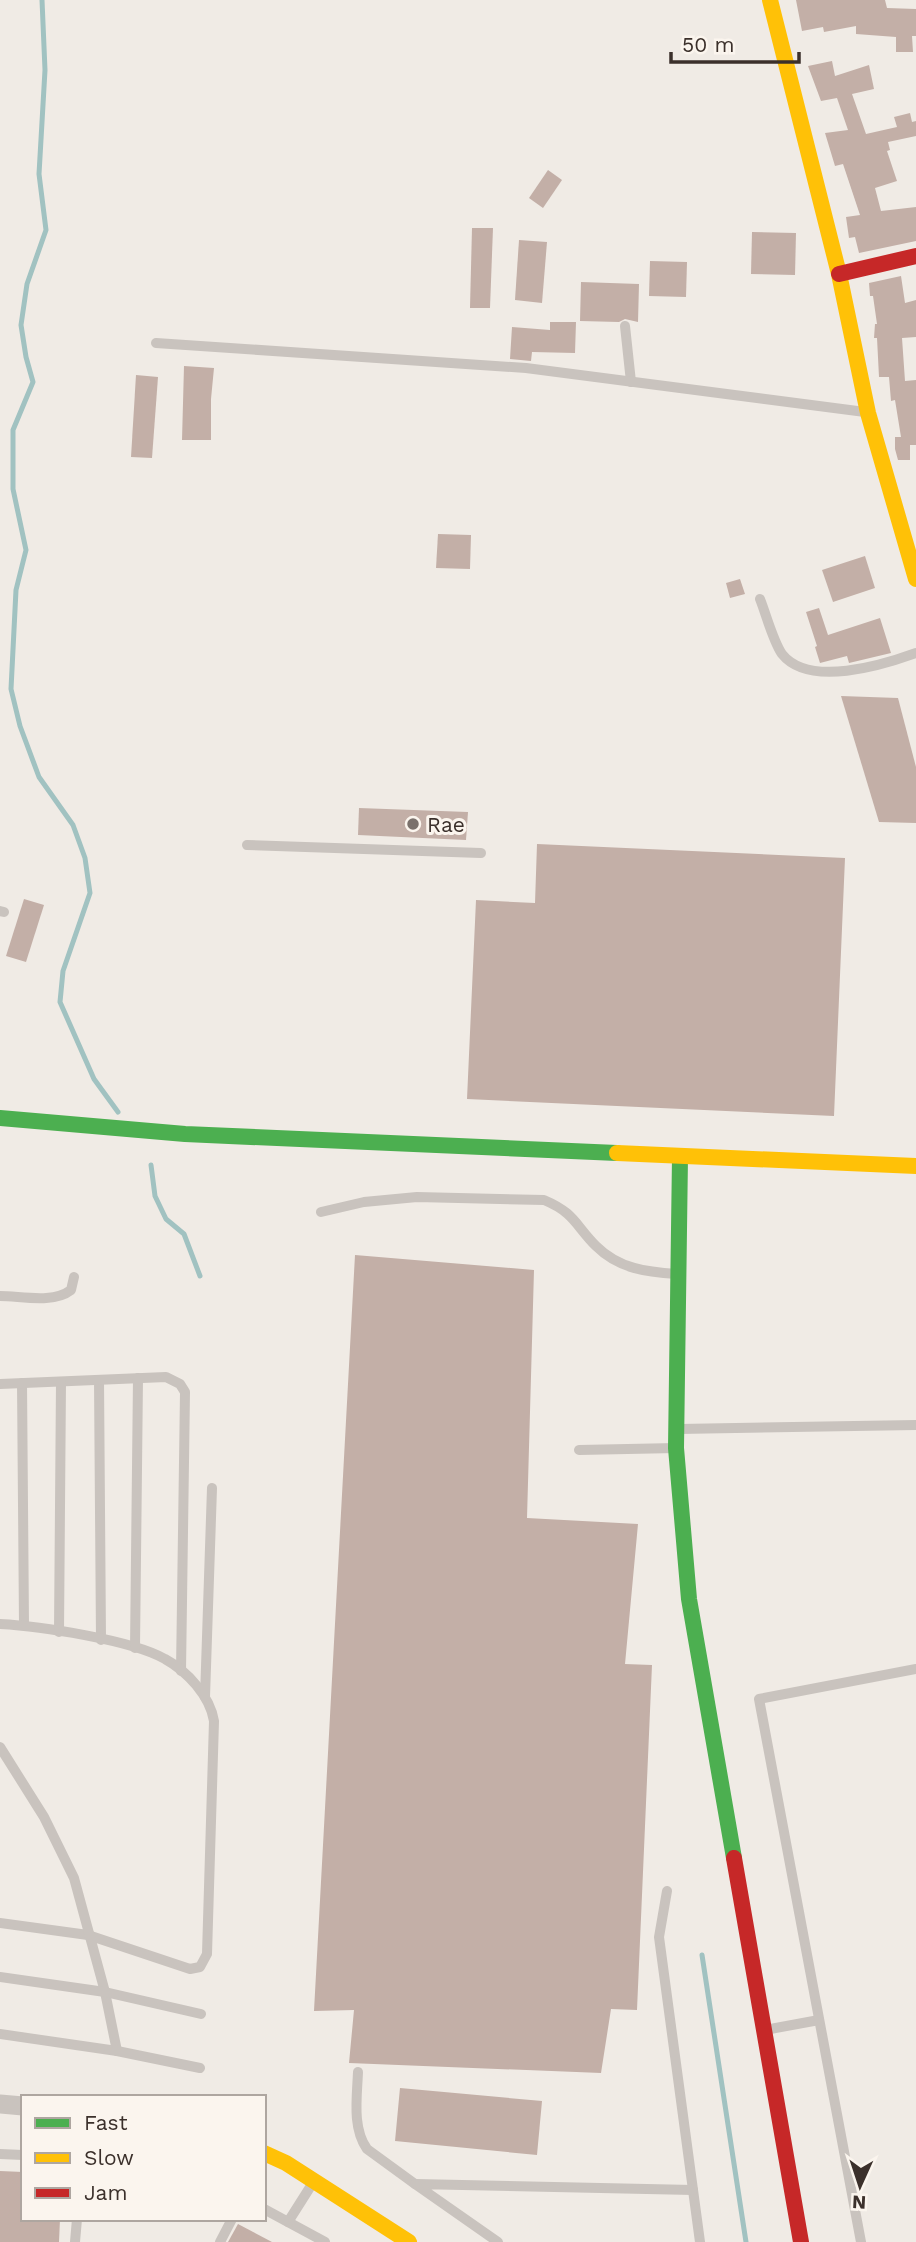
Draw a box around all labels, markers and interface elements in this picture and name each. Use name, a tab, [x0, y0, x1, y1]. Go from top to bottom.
scale bar	[671, 21, 799, 65]
text: 50 m	[682, 32, 734, 57]
place label: Rae	[427, 812, 465, 837]
marker: Rae	[405, 816, 421, 832]
legend	[21, 2095, 266, 2221]
text: Fast	[84, 2110, 128, 2135]
text: Slow	[84, 2145, 134, 2170]
north arrow	[825, 2151, 895, 2221]
text: Jam	[84, 2180, 127, 2205]
text: N	[851, 2191, 867, 2214]

